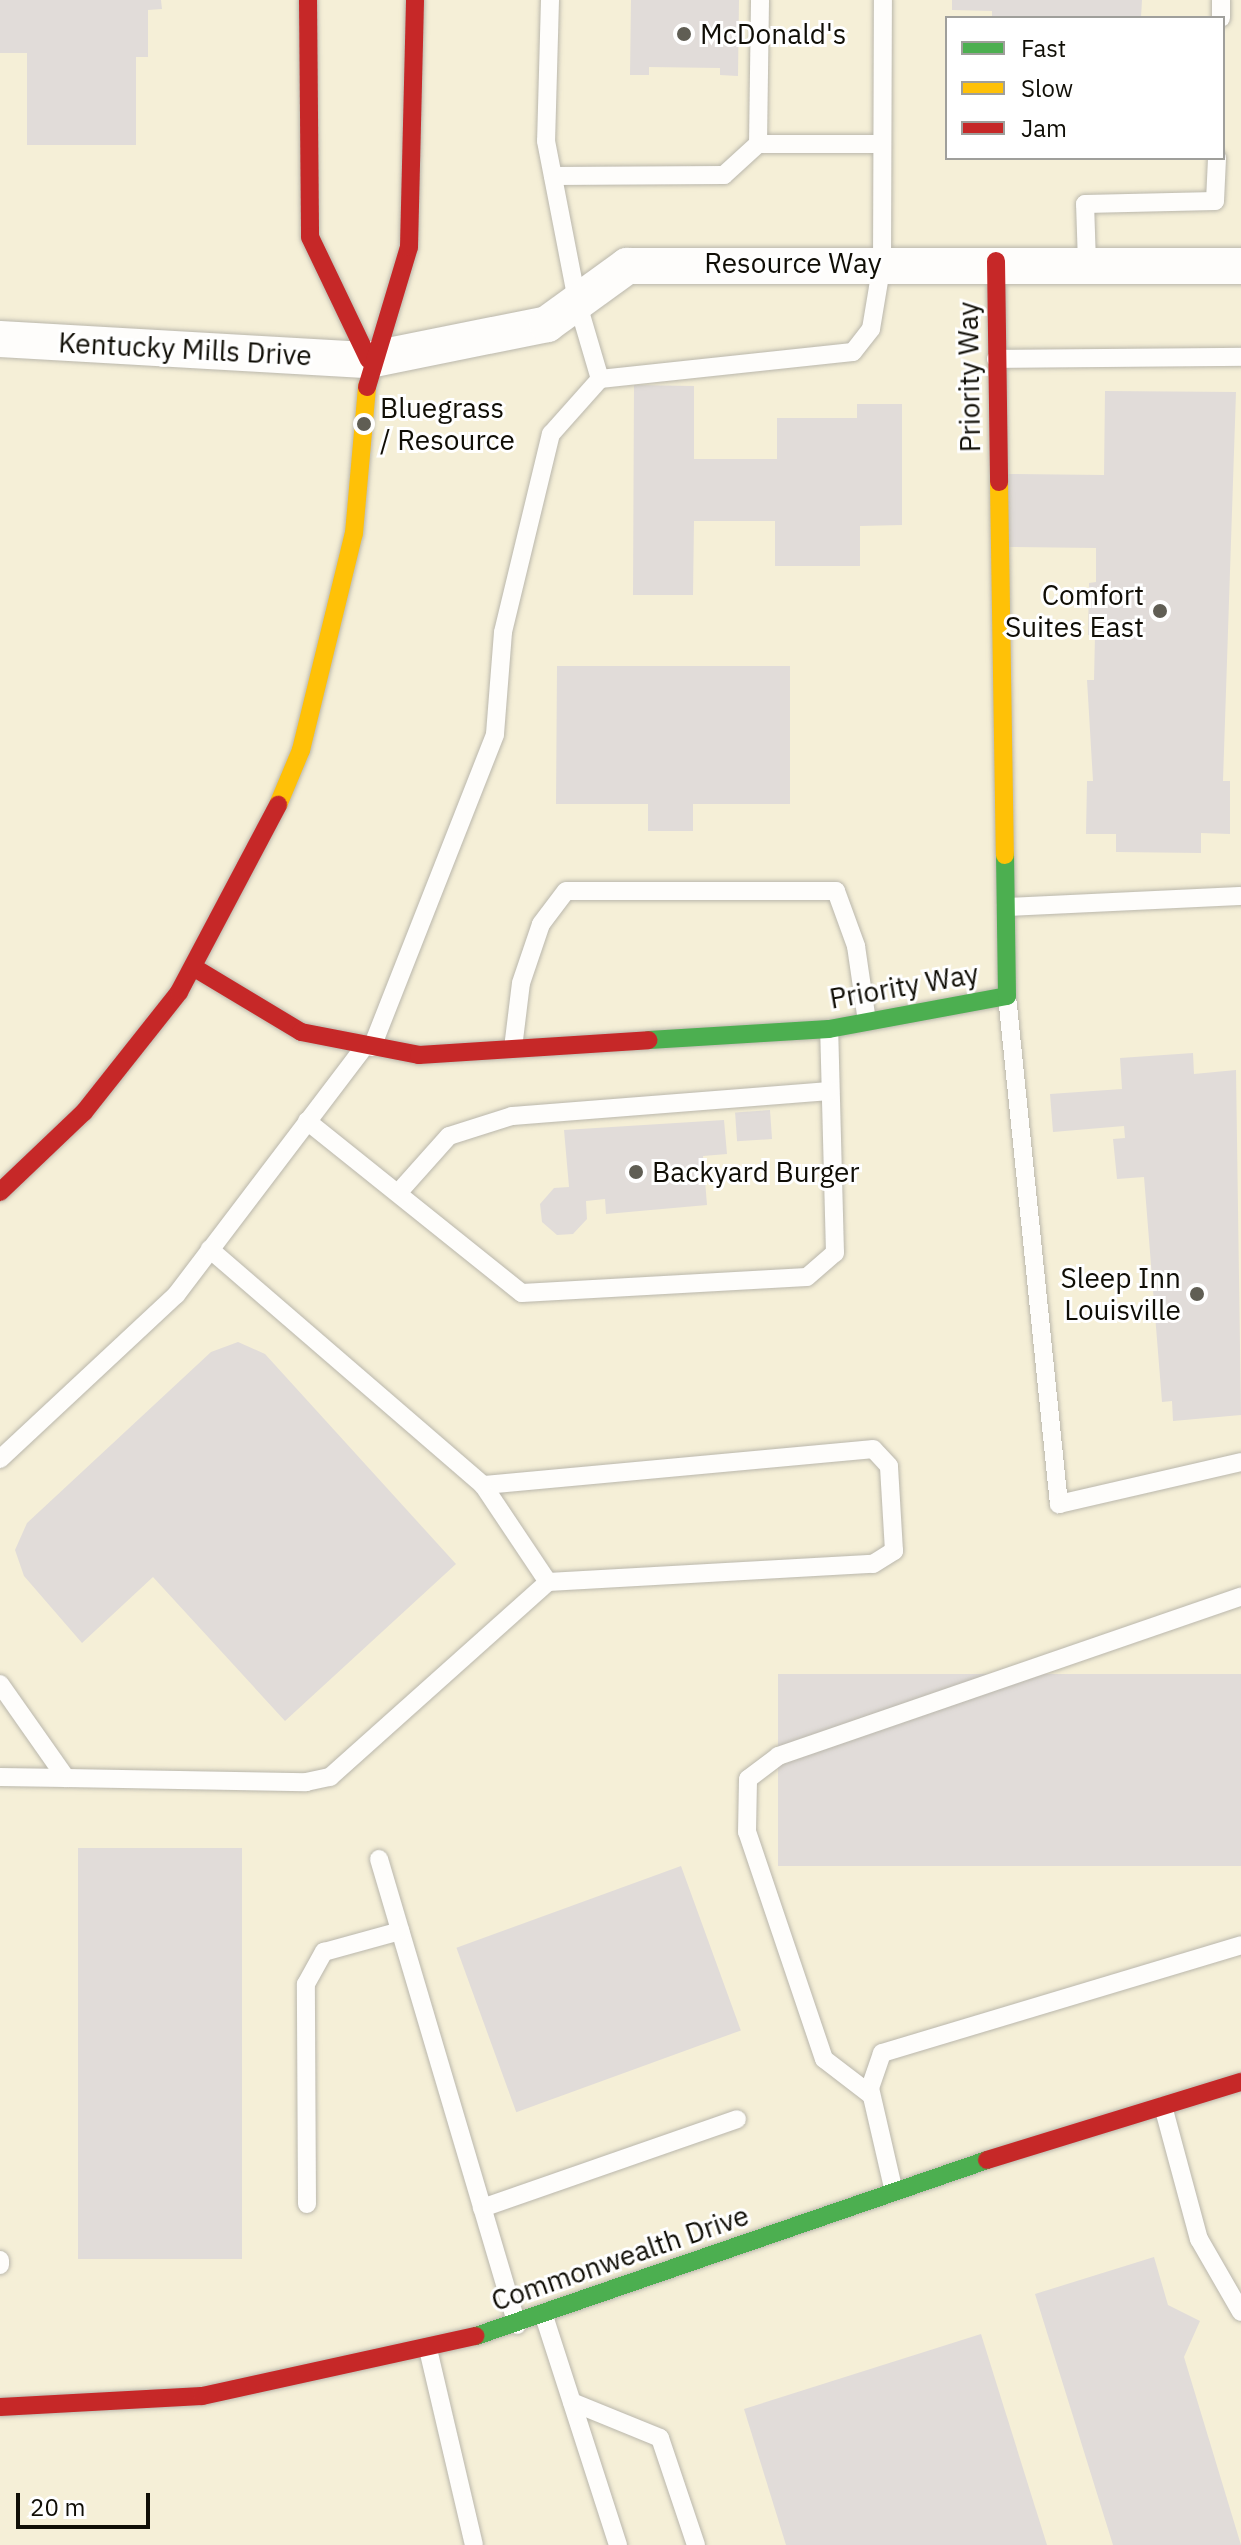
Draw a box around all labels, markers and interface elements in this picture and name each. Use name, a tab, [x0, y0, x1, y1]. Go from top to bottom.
legend	[945, 16, 1225, 160]
place label: McDonald's	[700, 17, 846, 51]
marker: McDonald's	[675, 25, 693, 43]
text: Fast	[1021, 32, 1066, 64]
text: Slow	[1021, 72, 1073, 104]
text: Jam	[1021, 112, 1067, 144]
street label: Resource Way	[704, 246, 882, 280]
street label: Priority Way	[951, 301, 987, 453]
street label: Kentucky Mills Drive	[58, 326, 312, 372]
place label: Bluegrass / Resource	[380, 391, 515, 457]
marker: Bluegrass / Resource	[355, 415, 373, 433]
place label: Comfort Suites East	[1005, 578, 1144, 644]
marker: Comfort Suites East	[1151, 602, 1169, 620]
street label: Priority Way	[827, 956, 981, 1016]
place label: Backyard Burger	[652, 1155, 860, 1189]
marker: Backyard Burger	[627, 1163, 645, 1181]
place label: Sleep Inn Louisville	[1061, 1261, 1181, 1327]
marker: Sleep Inn Louisville	[1188, 1285, 1206, 1303]
street label: Commonwealth Drive	[487, 2198, 753, 2318]
scale bar	[20, 2477, 154, 2527]
text: 20 m	[30, 2491, 85, 2523]

